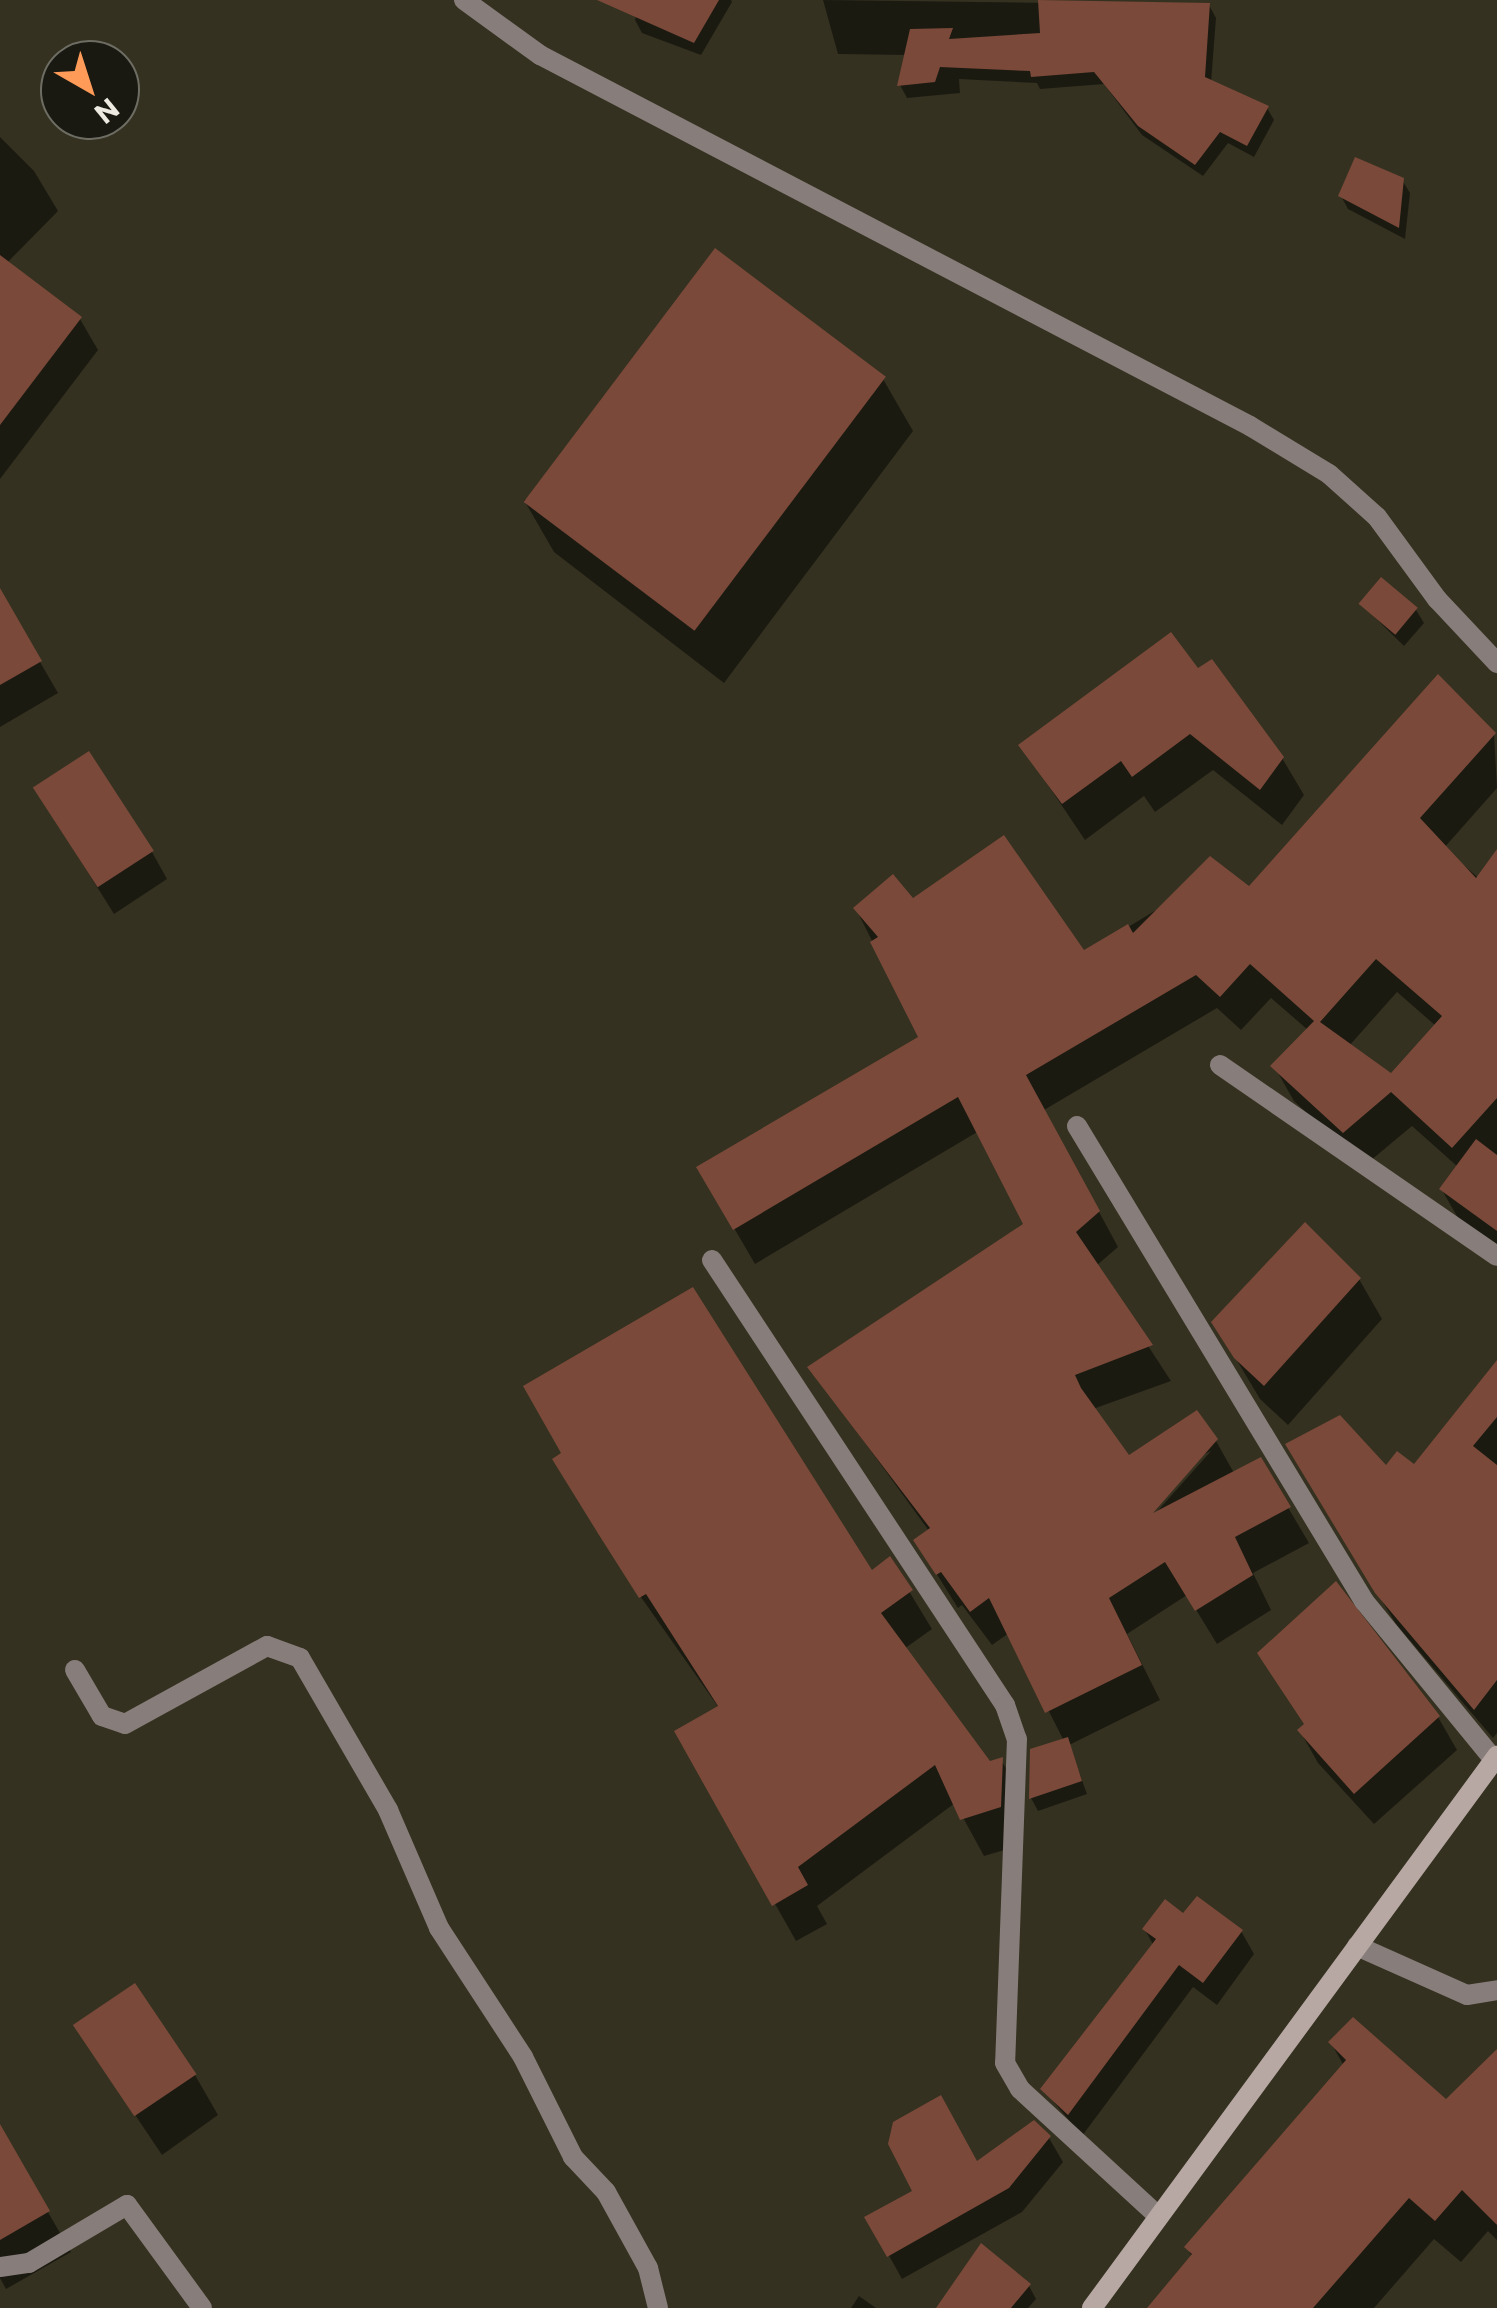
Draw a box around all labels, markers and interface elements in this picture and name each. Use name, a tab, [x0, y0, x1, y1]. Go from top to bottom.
north arrow	[40, 40, 140, 140]
text: N	[89, 92, 126, 132]

